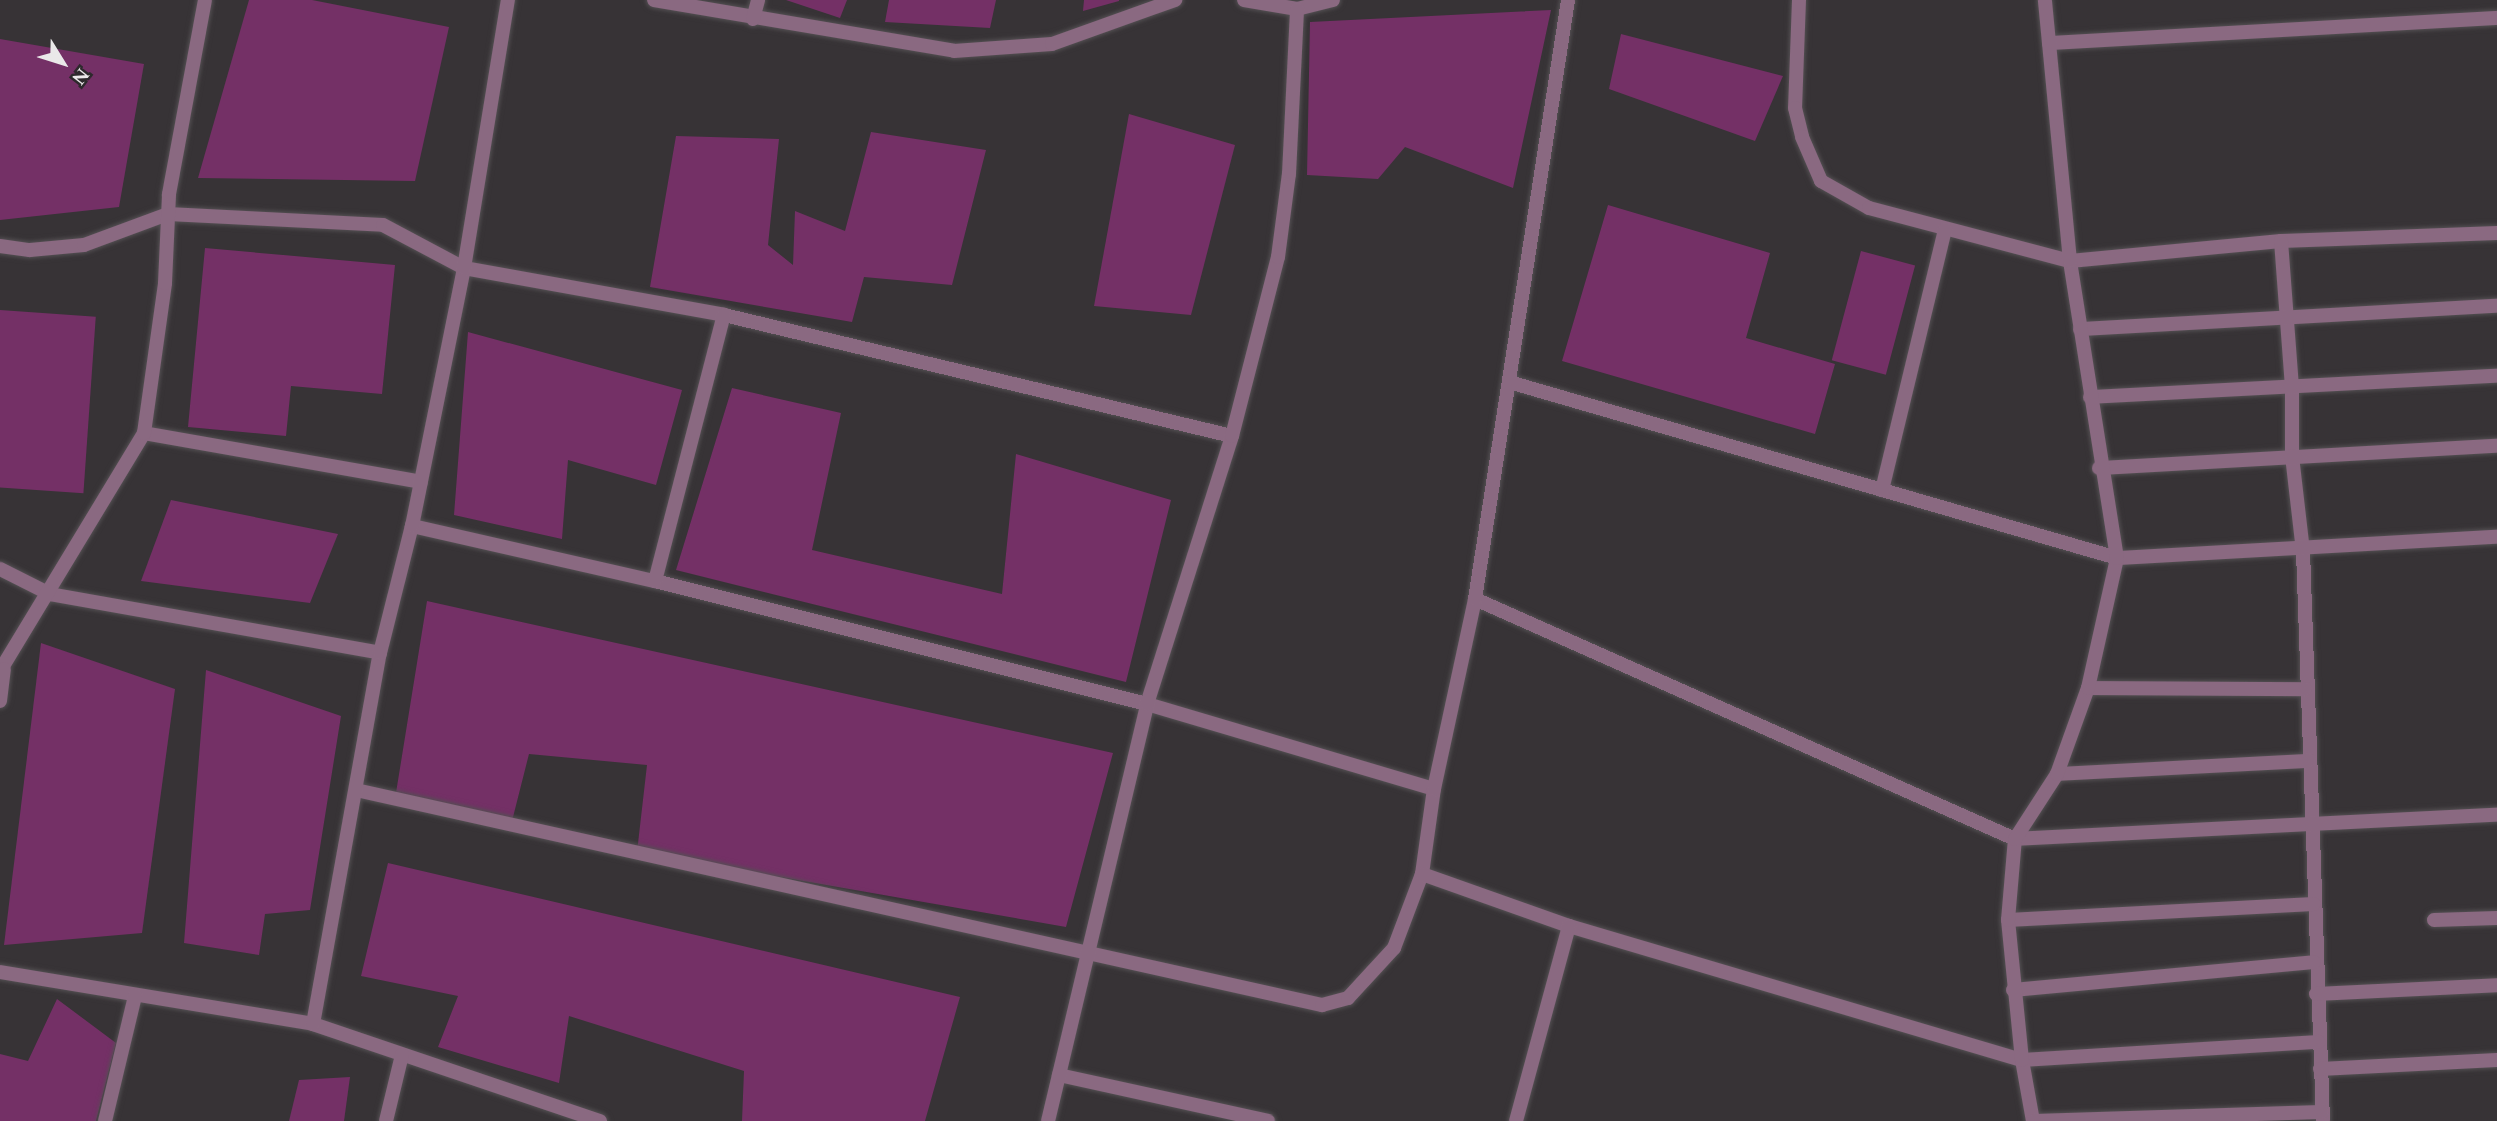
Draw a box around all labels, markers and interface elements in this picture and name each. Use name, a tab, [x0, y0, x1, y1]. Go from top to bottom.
north arrow	[28, 28, 98, 98]
text: N	[64, 61, 96, 91]

